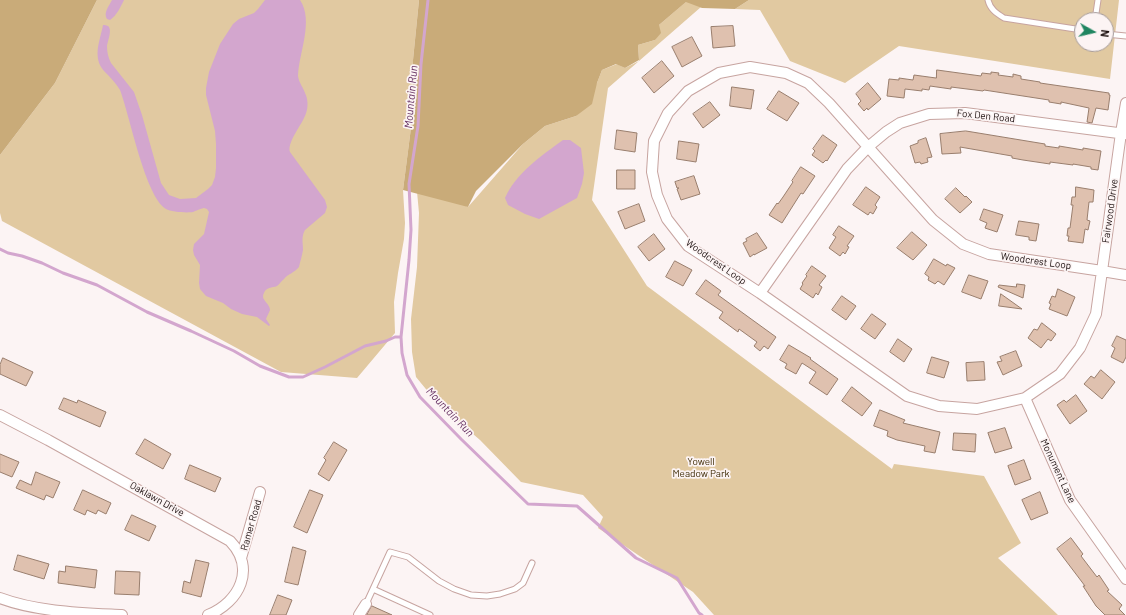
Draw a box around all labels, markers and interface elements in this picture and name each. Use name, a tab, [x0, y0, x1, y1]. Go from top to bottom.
north arrow	[1074, 12, 1114, 52]
text: N	[1098, 29, 1112, 38]
water label: Mountain Run	[402, 65, 420, 129]
street label: Fox Den Road	[956, 107, 1016, 125]
street label: Fairwood Drive	[1100, 178, 1120, 244]
street label: Woodcrest Loop	[683, 237, 749, 287]
street label: Woodcrest Loop	[1000, 250, 1072, 272]
water label: Mountain Run	[423, 385, 477, 439]
street label: Monument Lane	[1038, 437, 1078, 505]
park label: Yowell Meadow Park	[672, 456, 730, 480]
street label: Oaklawn Drive	[128, 479, 186, 519]
street label: Ramer Road	[238, 498, 264, 552]

